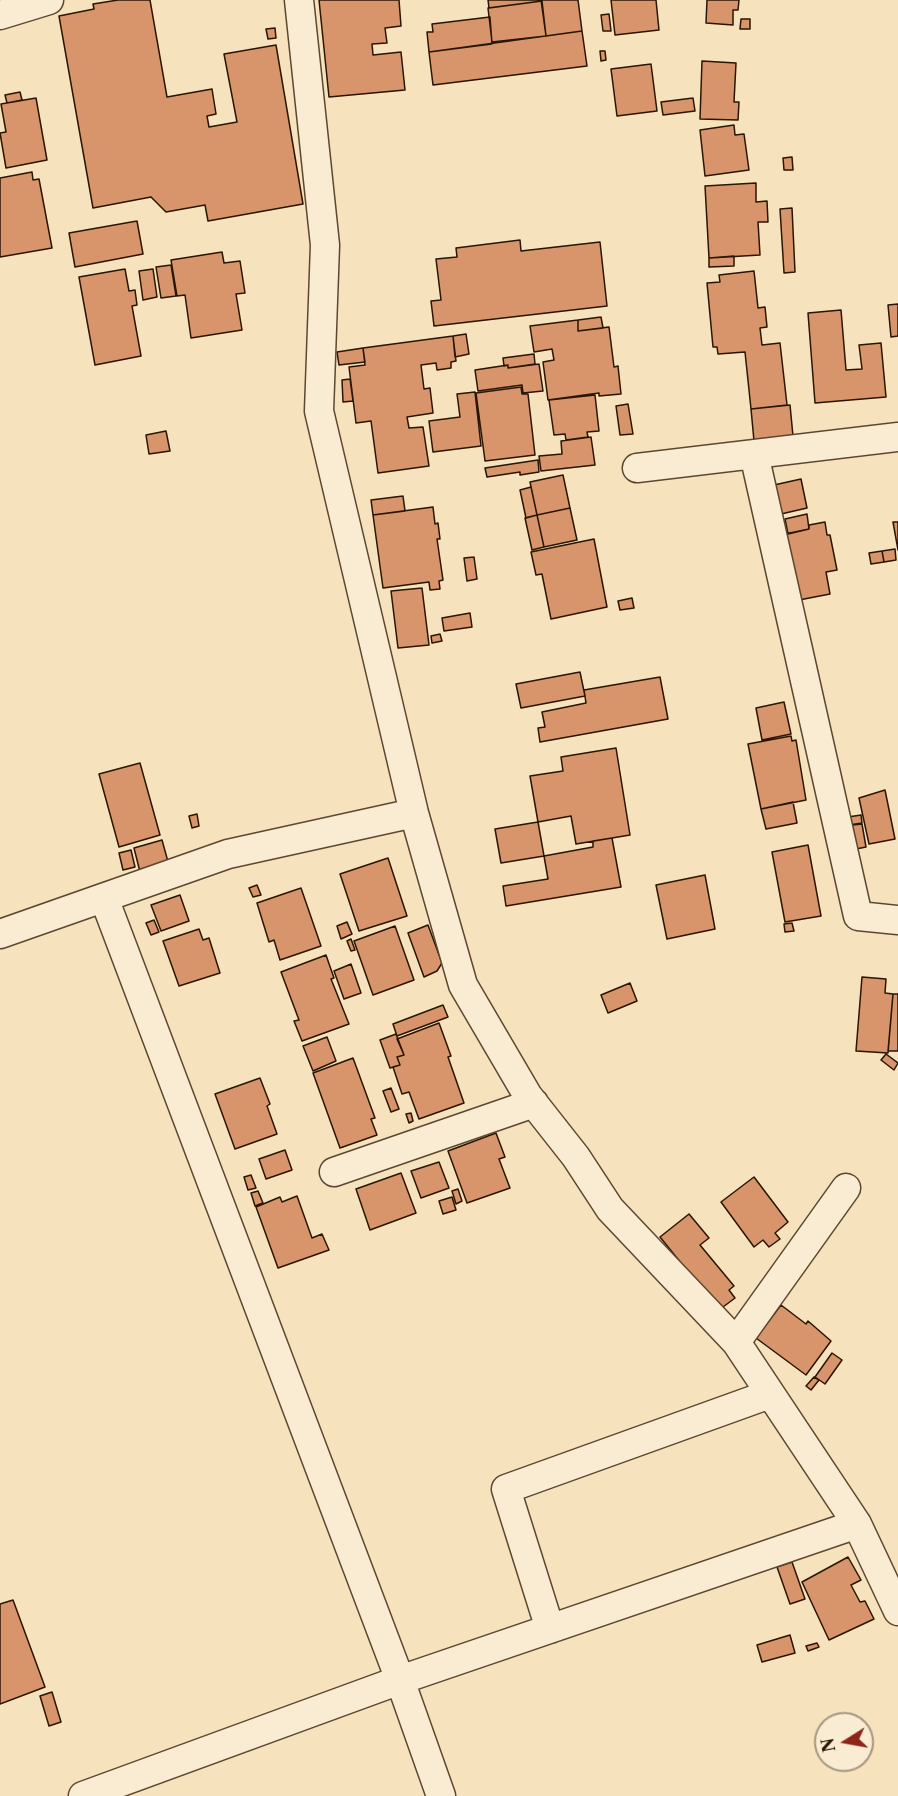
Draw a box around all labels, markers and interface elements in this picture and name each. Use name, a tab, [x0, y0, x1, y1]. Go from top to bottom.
north arrow	[814, 1712, 874, 1772]
text: N	[817, 1736, 839, 1754]

